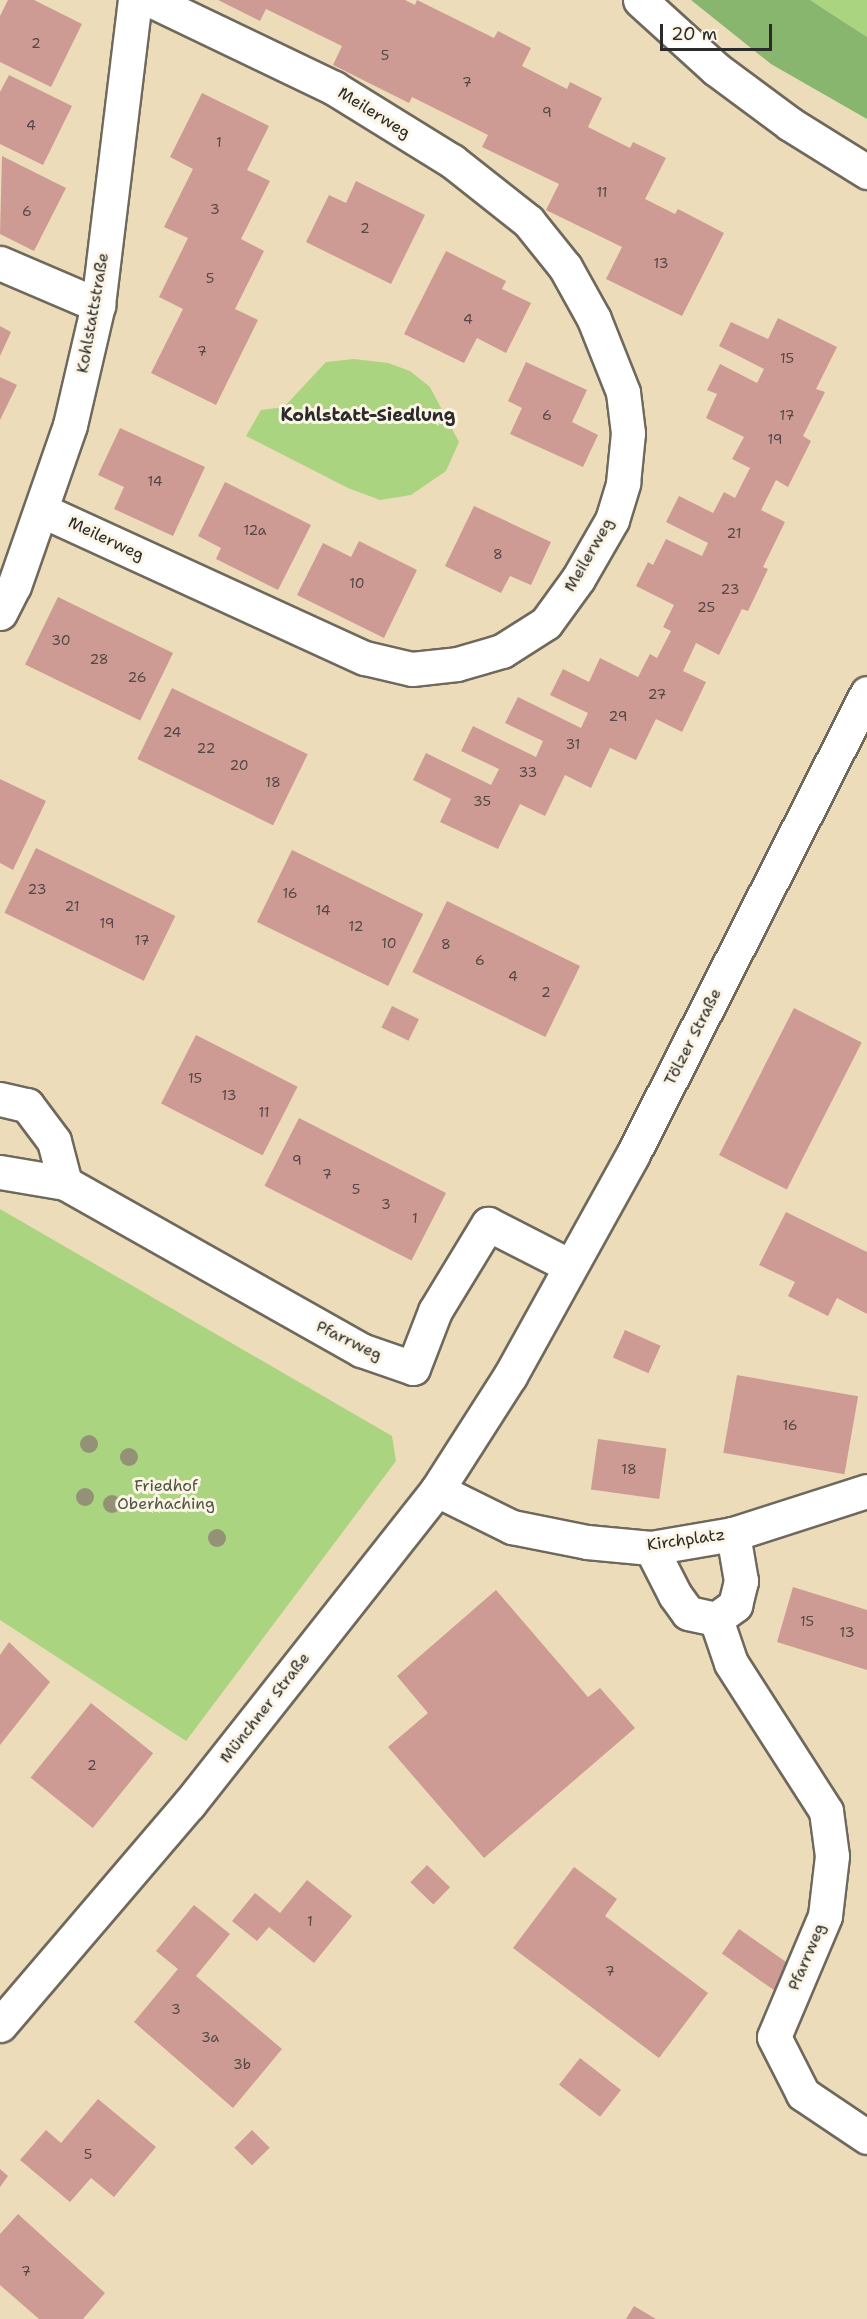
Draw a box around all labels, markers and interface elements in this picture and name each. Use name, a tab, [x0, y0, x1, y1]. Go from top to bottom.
scale bar	[663, 12, 776, 50]
text: 20 m	[671, 22, 717, 46]
house number: 2	[31, 35, 41, 51]
house number: 5	[381, 47, 389, 63]
house number: 7	[462, 74, 472, 90]
street label: Meilerweg	[334, 83, 414, 143]
house number: 9	[542, 104, 552, 120]
house number: 4	[26, 117, 36, 133]
house number: 1	[216, 134, 222, 150]
house number: 11	[596, 184, 608, 200]
house number: 3	[210, 201, 220, 217]
house number: 6	[22, 203, 32, 219]
house number: 2	[360, 220, 370, 236]
street label: Kohlstattstraße	[73, 251, 113, 375]
house number: 13	[654, 255, 668, 271]
house number: 5	[206, 270, 214, 286]
house number: 4	[463, 311, 473, 327]
house number: 7	[197, 343, 207, 359]
house number: 15	[780, 350, 794, 366]
district label: Kohlstatt-Siedlung	[281, 404, 455, 426]
house number: 6	[542, 407, 552, 423]
house number: 17	[780, 407, 794, 423]
house number: 19	[767, 431, 783, 447]
house number: 14	[147, 473, 163, 489]
street label: Meilerweg	[65, 513, 147, 565]
street label: Meilerweg	[560, 515, 618, 595]
house number: 12a	[243, 522, 267, 538]
house number: 21	[727, 525, 741, 541]
house number: 8	[493, 546, 503, 562]
house number: 10	[349, 575, 365, 591]
house number: 23	[721, 581, 739, 597]
house number: 25	[697, 599, 715, 615]
house number: 30	[51, 632, 71, 648]
house number: 28	[89, 651, 109, 667]
house number: 26	[128, 669, 146, 685]
house number: 27	[648, 686, 666, 702]
house number: 29	[609, 708, 627, 724]
house number: 24	[163, 724, 181, 740]
house number: 31	[566, 736, 580, 752]
house number: 22	[197, 740, 215, 756]
house number: 20	[229, 757, 249, 773]
house number: 33	[519, 764, 537, 780]
house number: 18	[265, 774, 281, 790]
house number: 35	[473, 793, 491, 809]
house number: 23	[28, 881, 46, 897]
house number: 16	[282, 885, 298, 901]
house number: 21	[65, 898, 79, 914]
house number: 14	[315, 902, 331, 918]
house number: 19	[99, 915, 115, 931]
house number: 12	[349, 918, 363, 934]
house number: 17	[135, 932, 149, 948]
house number: 10	[381, 935, 397, 951]
house number: 8	[441, 936, 451, 952]
house number: 6	[475, 952, 485, 968]
house number: 4	[508, 968, 518, 984]
house number: 2	[541, 984, 551, 1000]
street label: Tölzer Straße	[660, 985, 726, 1089]
house number: 15	[188, 1070, 202, 1086]
house number: 13	[222, 1087, 236, 1103]
house number: 11	[258, 1104, 270, 1120]
house number: 9	[292, 1152, 302, 1168]
house number: 7	[322, 1166, 332, 1182]
house number: 5	[352, 1181, 360, 1197]
house number: 3	[381, 1196, 391, 1212]
house number: 1	[412, 1210, 418, 1226]
street label: Pfarrweg	[313, 1317, 385, 1365]
house number: 16	[782, 1417, 798, 1433]
house number: 18	[621, 1461, 637, 1477]
park label: Friedhof Oberhaching	[117, 1476, 215, 1514]
street label: Kirchplatz	[646, 1525, 726, 1555]
house number: 15	[800, 1613, 814, 1629]
house number: 13	[840, 1624, 854, 1640]
street label: Münchner Straße	[216, 1649, 314, 1767]
house number: 2	[87, 1757, 97, 1773]
house number: 1	[307, 1913, 313, 1929]
street label: Pfarrweg	[784, 1921, 830, 1993]
house number: 7	[605, 1963, 615, 1979]
house number: 3	[171, 2001, 181, 2017]
house number: 3a	[201, 2029, 219, 2045]
house number: 3b	[233, 2056, 251, 2072]
house number: 5	[84, 2146, 92, 2162]
house number: 7	[21, 2263, 31, 2279]

